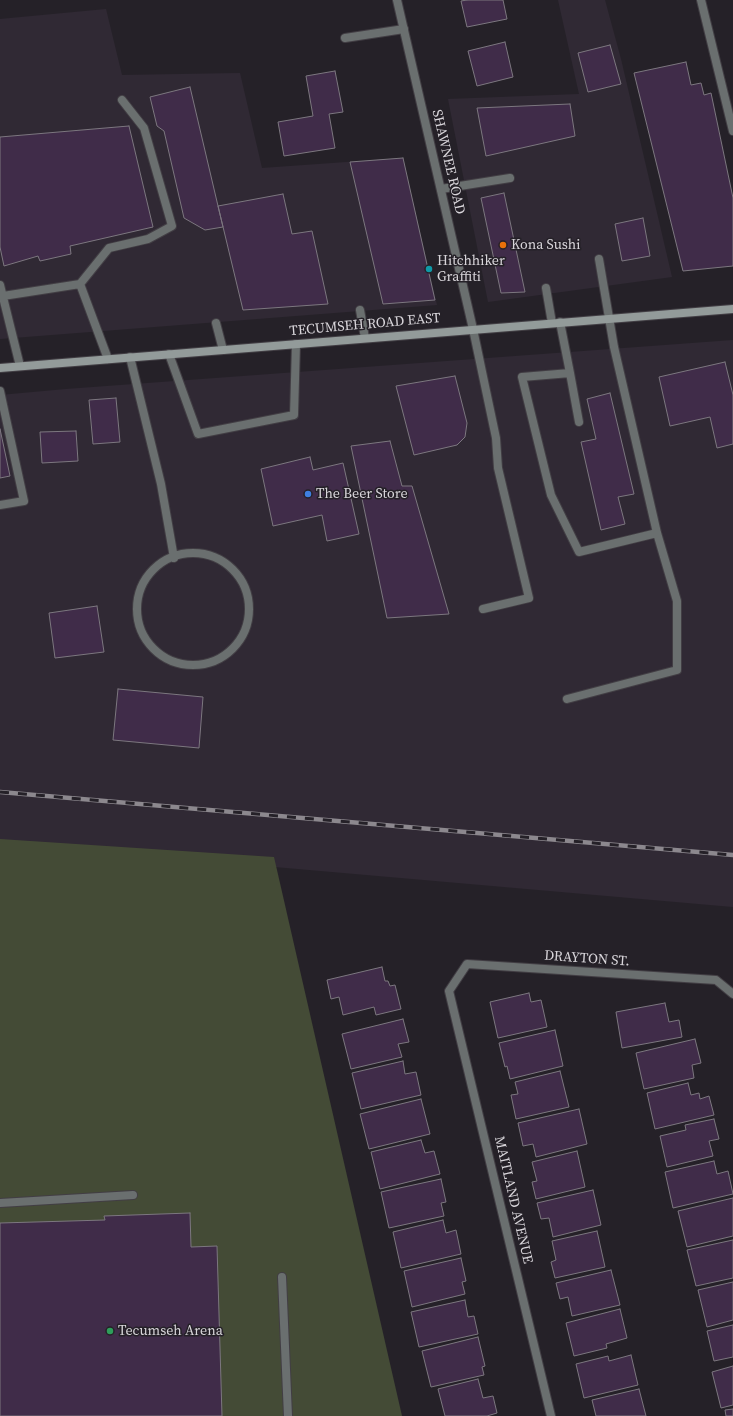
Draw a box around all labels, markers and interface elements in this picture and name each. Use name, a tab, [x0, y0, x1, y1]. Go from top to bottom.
street label: SHAWNEE ROAD	[428, 108, 468, 216]
place label: Kona Sushi	[511, 237, 580, 253]
marker: Kona Sushi	[498, 240, 508, 250]
place label: Hitchhiker Graffiti	[437, 253, 505, 286]
marker: Hitchhiker Graffiti	[424, 264, 434, 274]
street label: TECUMSEH ROAD EAST	[289, 310, 441, 340]
place label: The Beer Store	[316, 486, 408, 502]
marker: The Beer Store	[303, 489, 313, 499]
street label: DRAYTON ST.	[544, 948, 630, 970]
street label: MAITLAND AVENUE	[490, 1135, 536, 1265]
place label: Tecumseh Arena	[118, 1323, 223, 1339]
marker: Tecumseh Arena	[105, 1326, 115, 1336]

